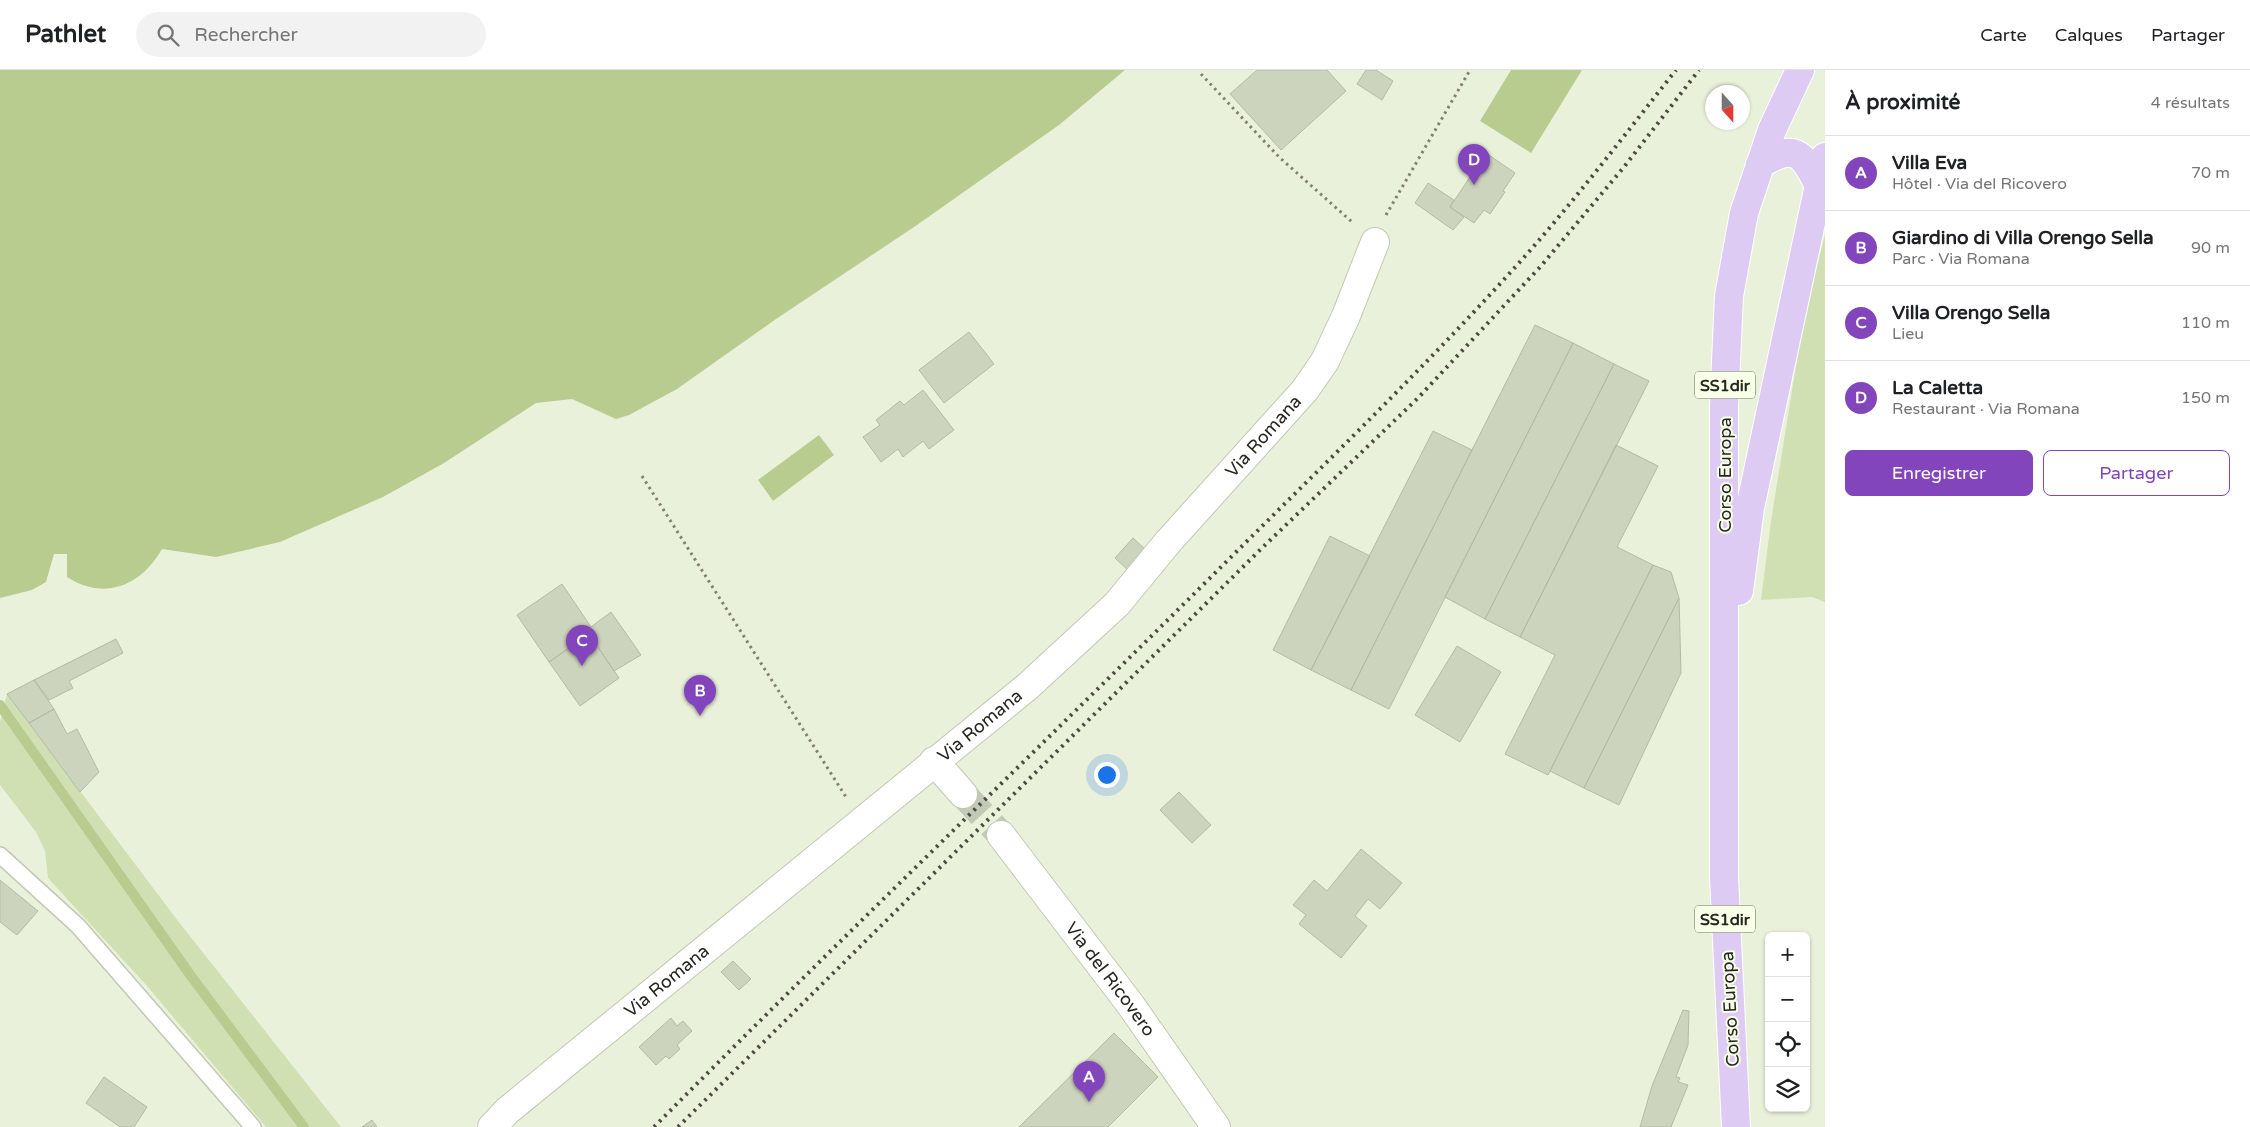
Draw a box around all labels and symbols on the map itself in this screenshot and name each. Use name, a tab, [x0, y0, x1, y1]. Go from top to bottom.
north arrow	[1705, 85, 1750, 130]
pin: D	[1458, 144, 1490, 185]
road number: SS1dir	[1695, 372, 1755, 398]
street label: Via Romana	[1221, 391, 1306, 482]
street label: Corso Europa	[1714, 417, 1736, 533]
pin: C	[566, 625, 598, 666]
pin: B	[684, 675, 716, 716]
street label: Via Romana	[933, 684, 1027, 767]
your location	[1094, 762, 1120, 788]
road number: SS1dir	[1695, 906, 1755, 932]
street label: Via del Ricovero	[1060, 918, 1160, 1041]
street label: Via Romana	[620, 940, 714, 1022]
street label: Corso Europa	[1716, 951, 1744, 1067]
pin: A	[1073, 1061, 1105, 1102]

